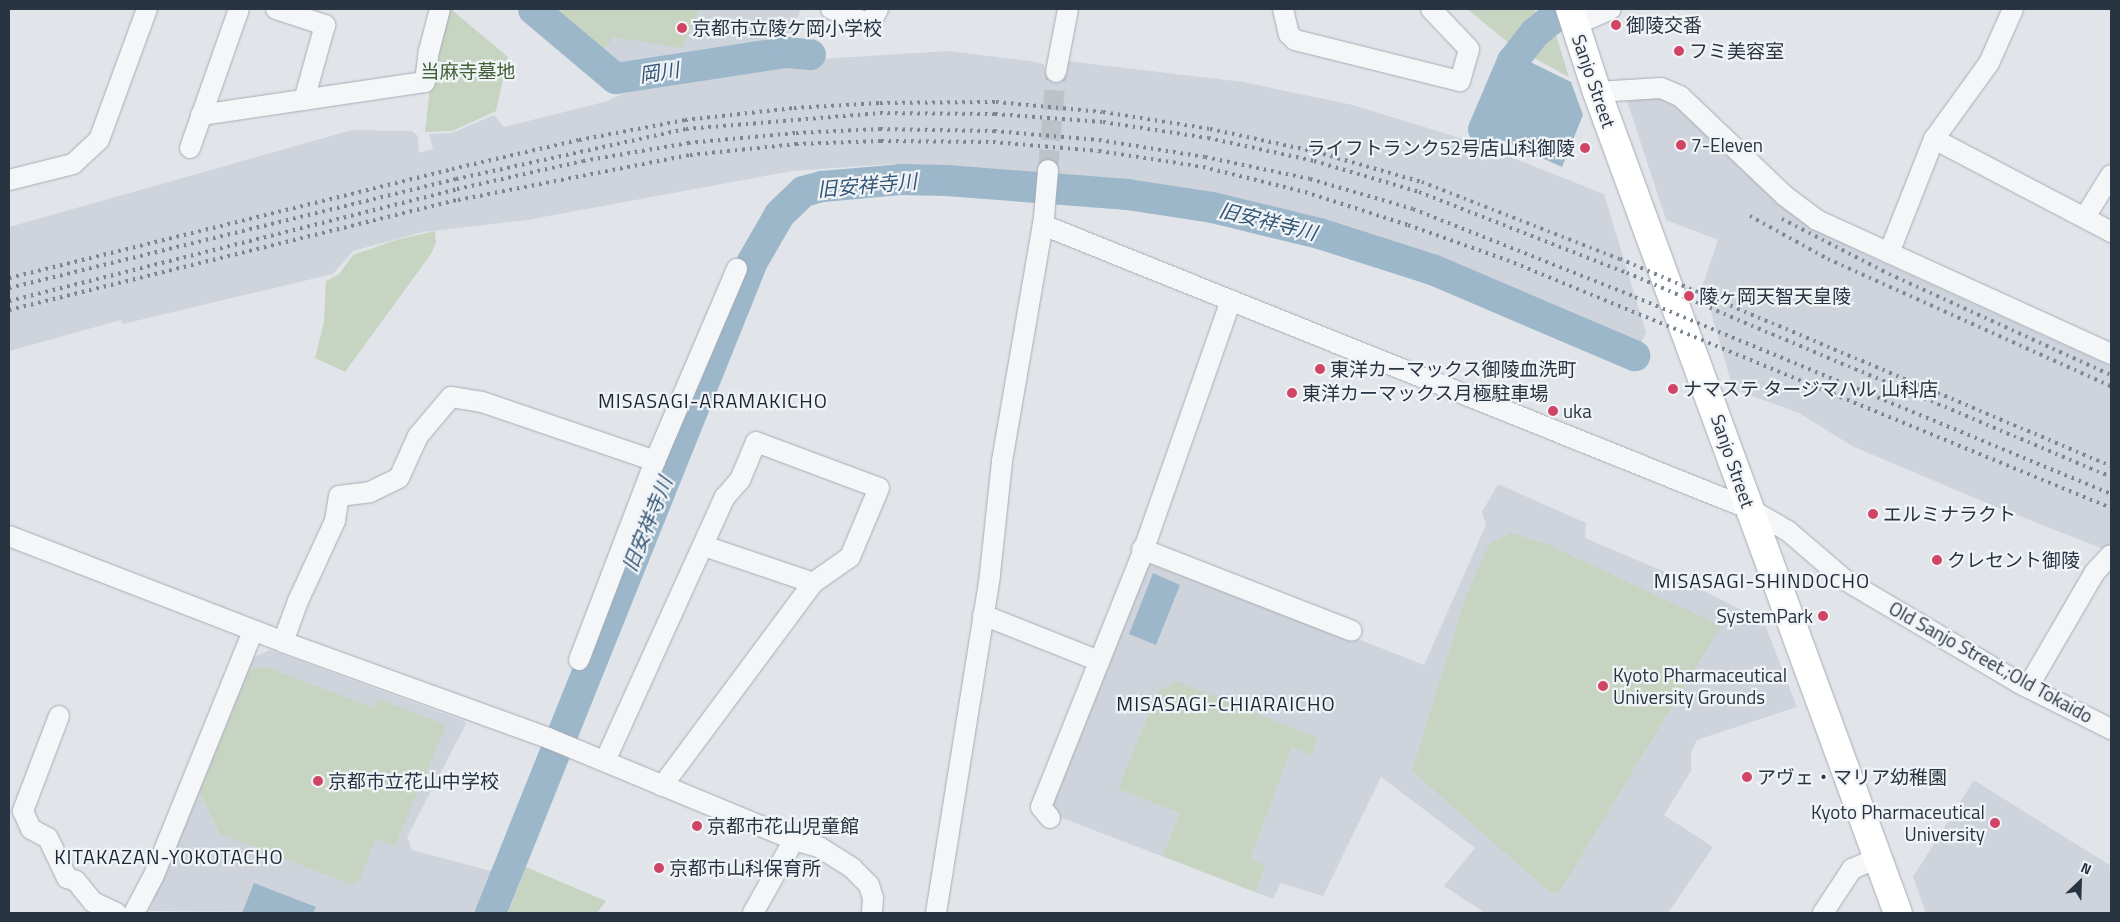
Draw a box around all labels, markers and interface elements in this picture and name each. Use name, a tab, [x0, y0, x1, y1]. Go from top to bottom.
place label: 御陵交番	[1626, 14, 1702, 36]
place label: 京都市立陵ケ岡小学校	[692, 17, 882, 39]
marker: 御陵交番	[1610, 19, 1622, 31]
marker: 京都市立陵ケ岡小学校	[676, 22, 688, 34]
street label: Sanjo Street	[1567, 31, 1621, 131]
place label: フミ美容室	[1689, 40, 1784, 62]
marker: フミ美容室	[1673, 45, 1685, 57]
water label: 岡川	[637, 57, 681, 87]
park label: 当麻寺墓地	[421, 60, 515, 82]
place label: 7-Eleven	[1691, 134, 1763, 156]
place label: ライフトランク52号店山科御陵	[1307, 137, 1575, 159]
marker: 7-Eleven	[1675, 139, 1687, 151]
marker: ライフトランク52号店山科御陵	[1579, 142, 1591, 154]
water label: 旧安祥寺川	[816, 169, 918, 201]
water label: 旧安祥寺川	[1217, 197, 1319, 245]
place label: 陵ヶ岡天智天皇陵	[1699, 285, 1851, 307]
marker: 陵ヶ岡天智天皇陵	[1683, 290, 1695, 302]
place label: 東洋カーマックス御陵血洗町	[1330, 358, 1577, 380]
marker: 東洋カーマックス御陵血洗町	[1314, 363, 1326, 375]
place label: ナマステ タージマハル 山科店	[1683, 378, 1938, 400]
place label: 東洋カーマックス月極駐車場	[1302, 382, 1549, 404]
marker: ナマステ タージマハル 山科店	[1667, 383, 1679, 395]
marker: 東洋カーマックス月極駐車場	[1286, 387, 1298, 399]
district label: MISASAGI-ARAMAKICHO	[596, 388, 830, 412]
place label: uka	[1563, 400, 1592, 422]
marker: uka	[1547, 405, 1559, 417]
street label: Sanjo Street	[1706, 411, 1760, 511]
water label: 旧安祥寺川	[617, 473, 677, 575]
place label: エルミナラクト	[1883, 503, 2016, 525]
marker: エルミナラクト	[1867, 508, 1879, 520]
place label: クレセント御陵	[1947, 549, 2080, 571]
marker: クレセント御陵	[1931, 554, 1943, 566]
district label: MISASAGI-SHINDOCHO	[1652, 568, 1872, 592]
street label: Old Sanjo Street.;Old Tokaido	[1885, 596, 2097, 728]
place label: SystemPark	[1716, 605, 1813, 627]
marker: SystemPark	[1817, 610, 1829, 622]
place label: Kyoto Pharmaceutical University Grounds	[1613, 664, 1787, 708]
marker: Kyoto Pharmaceutical University Grounds	[1597, 680, 1609, 692]
district label: MISASAGI-CHIARAICHO	[1114, 691, 1338, 715]
place label: アヴェ・マリア幼稚園	[1757, 766, 1947, 788]
place label: 京都市立花山中学校	[328, 770, 499, 792]
marker: アヴェ・マリア幼稚園	[1741, 771, 1753, 783]
marker: 京都市立花山中学校	[312, 775, 324, 787]
place label: Kyoto Pharmaceutical University	[1811, 801, 1985, 845]
place label: 京都市花山児童館	[707, 815, 859, 837]
marker: Kyoto Pharmaceutical University	[1989, 817, 2001, 829]
marker: 京都市花山児童館	[691, 820, 703, 832]
district label: KITAKAZAN-YOKOTACHO	[52, 844, 286, 868]
text: N	[2078, 856, 2095, 879]
place label: 京都市山科保育所	[669, 857, 821, 879]
north arrow	[2055, 857, 2105, 907]
marker: 京都市山科保育所	[653, 862, 665, 874]

